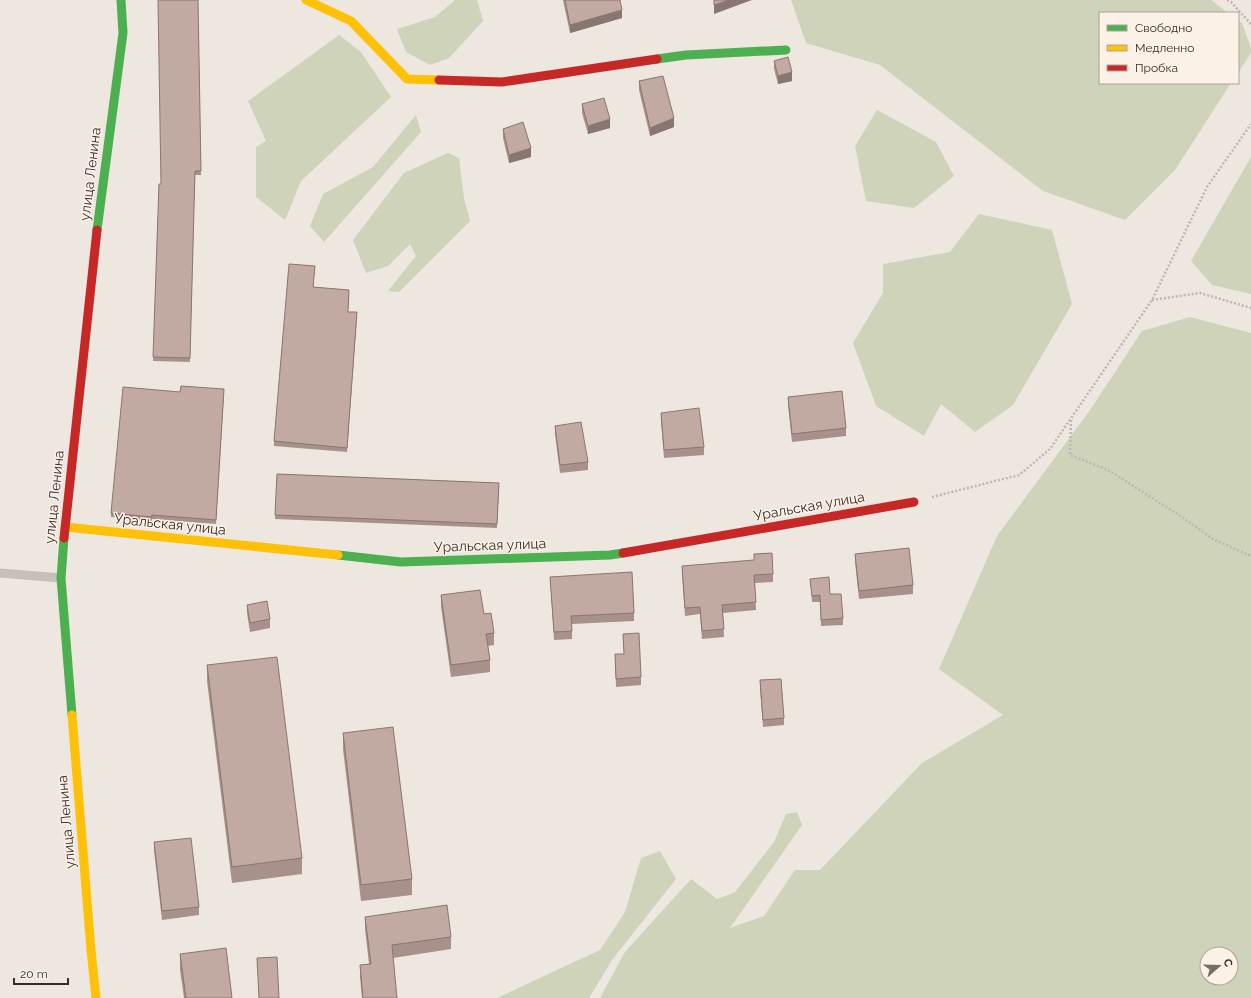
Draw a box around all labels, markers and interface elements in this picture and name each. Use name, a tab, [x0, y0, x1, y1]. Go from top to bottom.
legend	[1099, 12, 1239, 84]
text: Свободно	[1135, 21, 1192, 35]
text: Медленно	[1135, 41, 1194, 55]
text: Пробка	[1135, 61, 1178, 75]
street label: улица Ленина	[76, 126, 104, 222]
street label: улица Ленина	[41, 449, 67, 545]
street label: Уральская улица	[752, 488, 866, 524]
street label: Уральская улица	[113, 510, 227, 538]
street label: Уральская улица	[434, 535, 546, 555]
street label: улица Ленина	[54, 775, 78, 869]
north arrow	[1199, 946, 1239, 986]
text: С	[1221, 957, 1235, 969]
scale bar	[14, 960, 68, 986]
text: 20 m	[20, 967, 48, 981]

